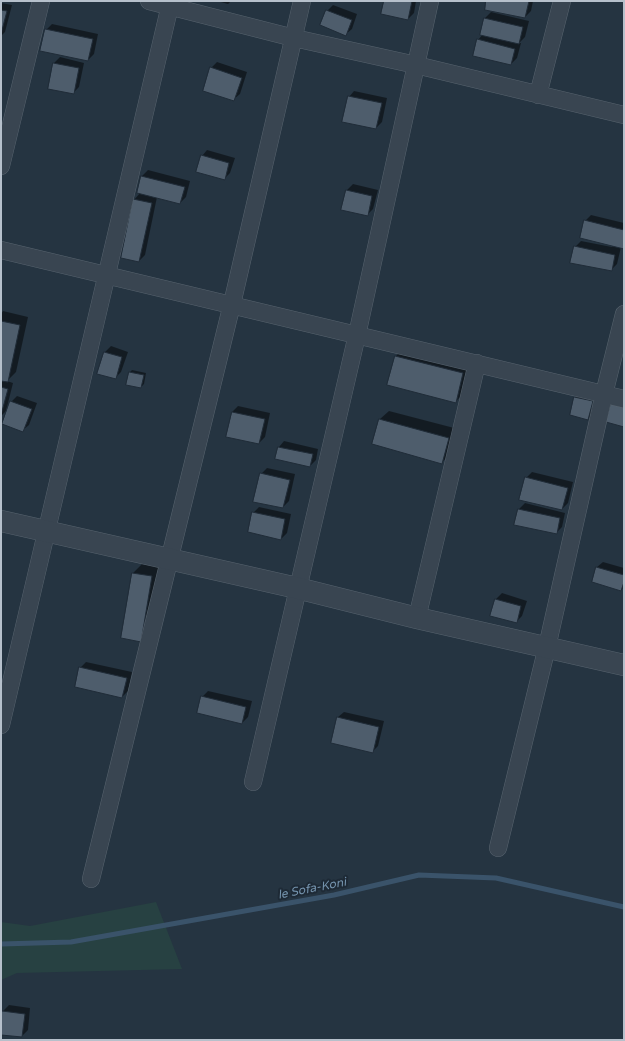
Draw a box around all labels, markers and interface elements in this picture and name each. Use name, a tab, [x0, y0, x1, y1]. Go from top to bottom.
water label: le Sofa-Koni	[277, 875, 347, 903]

